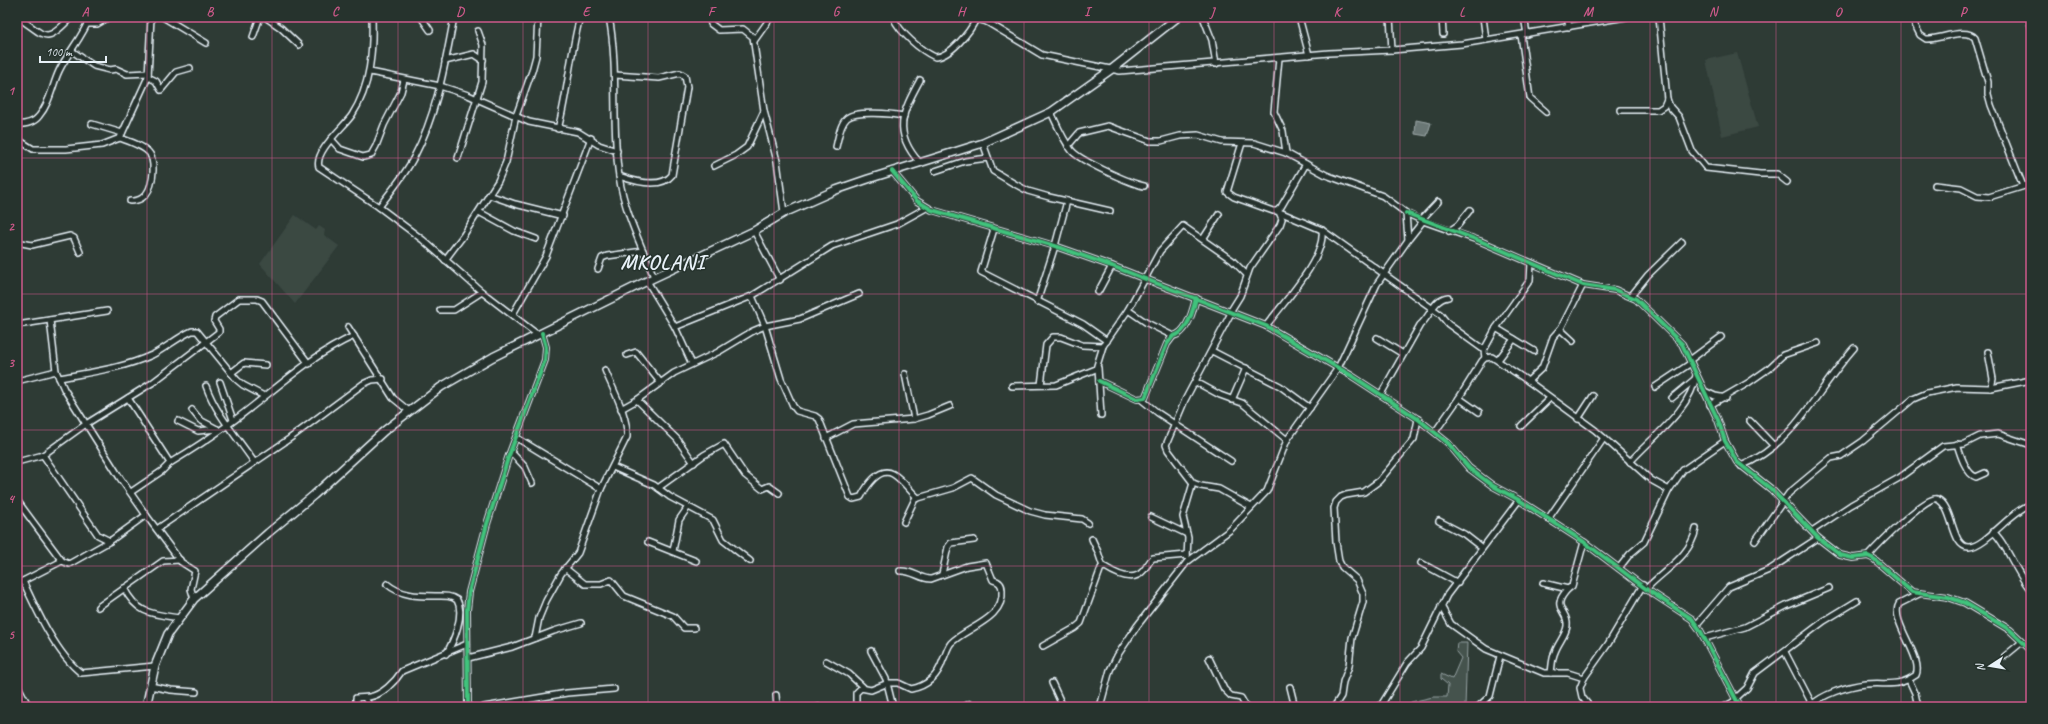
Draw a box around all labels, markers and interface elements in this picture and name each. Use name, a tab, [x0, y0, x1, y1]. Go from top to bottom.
text: A	[82, 4, 90, 20]
text: B	[207, 4, 215, 20]
text: C	[332, 4, 340, 20]
text: D	[456, 4, 465, 20]
text: E	[583, 4, 592, 20]
text: F	[708, 4, 717, 20]
text: G	[833, 4, 841, 20]
text: H	[957, 4, 967, 20]
text: I	[1084, 4, 1093, 20]
text: J	[1209, 4, 1216, 20]
text: K	[1334, 4, 1344, 20]
text: L	[1459, 4, 1466, 20]
text: M	[1583, 4, 1594, 20]
text: N	[1709, 4, 1720, 20]
text: O	[1835, 4, 1844, 20]
text: P	[1960, 4, 1969, 20]
scale bar	[40, 38, 106, 64]
text: 100 m	[46, 44, 73, 60]
text: 1	[8, 83, 16, 99]
text: 2	[8, 219, 15, 235]
district label: MKOLANI	[621, 249, 709, 275]
text: 3	[8, 355, 15, 371]
text: 4	[8, 491, 16, 507]
text: 5	[8, 627, 15, 643]
north arrow	[1970, 646, 2010, 686]
text: N	[1972, 661, 1988, 673]

